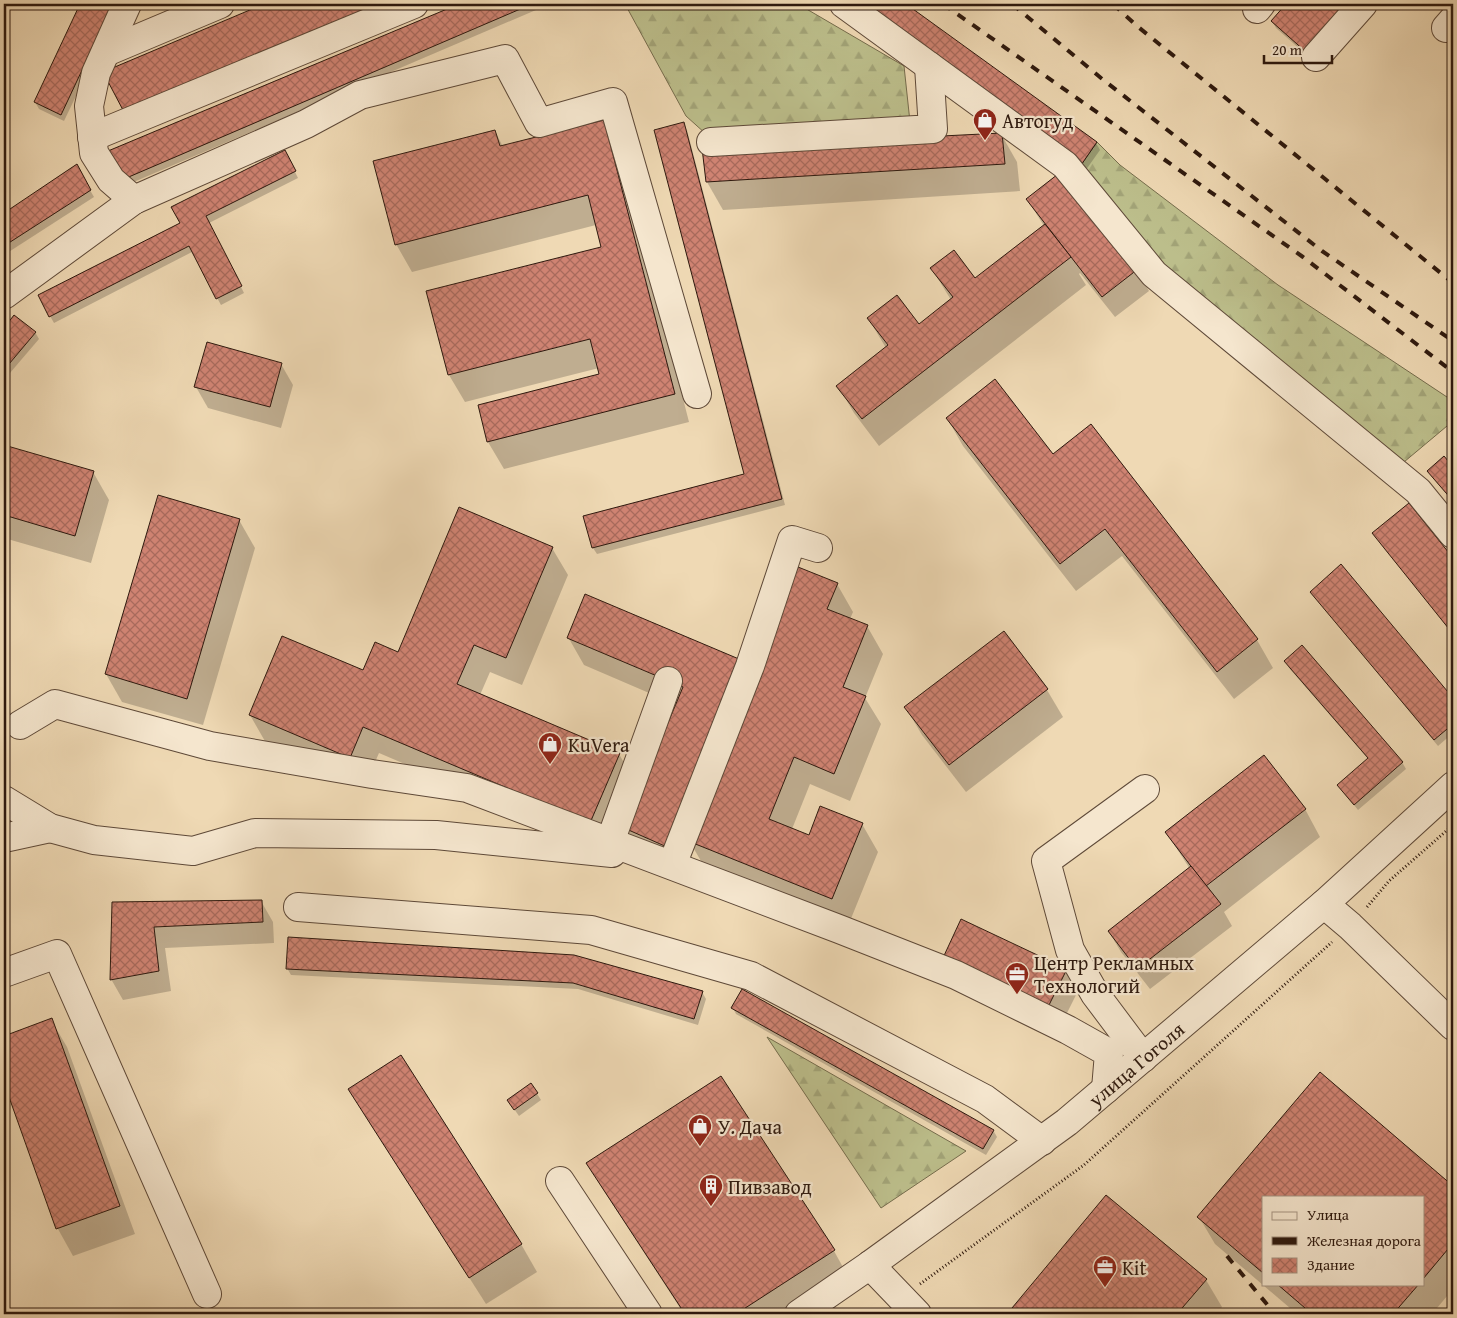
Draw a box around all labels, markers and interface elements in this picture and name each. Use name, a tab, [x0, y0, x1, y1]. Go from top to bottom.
scale bar	[1264, 32, 1332, 64]
text: 20 m	[1272, 39, 1303, 60]
place label: Автогуд	[1002, 106, 1073, 135]
shop icon: Автогуд	[972, 107, 998, 141]
place label: KuVera	[568, 730, 630, 759]
shop icon: KuVera	[537, 731, 563, 765]
place label: Центр Рекламных Технологий	[1034, 948, 1195, 1000]
office icon: Центр Рекламных Технологий	[1004, 961, 1030, 995]
street label: улица Гоголя	[1081, 1014, 1190, 1114]
place label: У. Дача	[718, 1112, 782, 1141]
shop icon: У. Дача	[687, 1113, 713, 1147]
place label: Пивзавод	[728, 1172, 812, 1201]
building icon: Пивзавод	[698, 1173, 724, 1207]
legend	[1262, 1196, 1424, 1286]
text: Улица	[1307, 1204, 1350, 1225]
text: Железная дорога	[1306, 1230, 1422, 1251]
place label: Kit	[1122, 1253, 1147, 1282]
office icon: Kit	[1092, 1254, 1118, 1288]
text: Здание	[1307, 1254, 1355, 1275]

